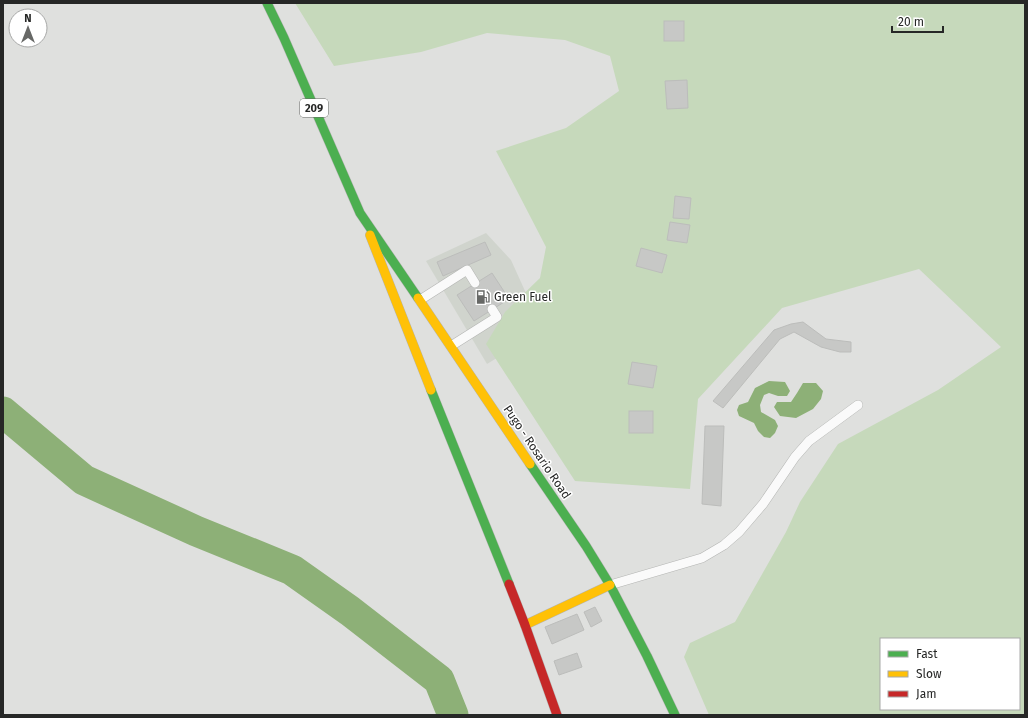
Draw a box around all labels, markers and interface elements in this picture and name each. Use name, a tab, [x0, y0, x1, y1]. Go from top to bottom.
north arrow	[8, 8, 48, 48]
scale bar	[892, 8, 943, 34]
text: N	[24, 12, 32, 25]
text: 20 m	[898, 15, 924, 29]
road number: 209	[300, 99, 328, 117]
fuel station icon: Green Fuel	[475, 289, 491, 305]
place label: Green Fuel	[494, 290, 552, 304]
street label: Pugo - Rosario Road	[500, 403, 574, 501]
legend	[880, 638, 1020, 710]
text: Fast	[916, 647, 938, 661]
text: Slow	[916, 667, 942, 681]
text: Jam	[916, 687, 936, 701]

